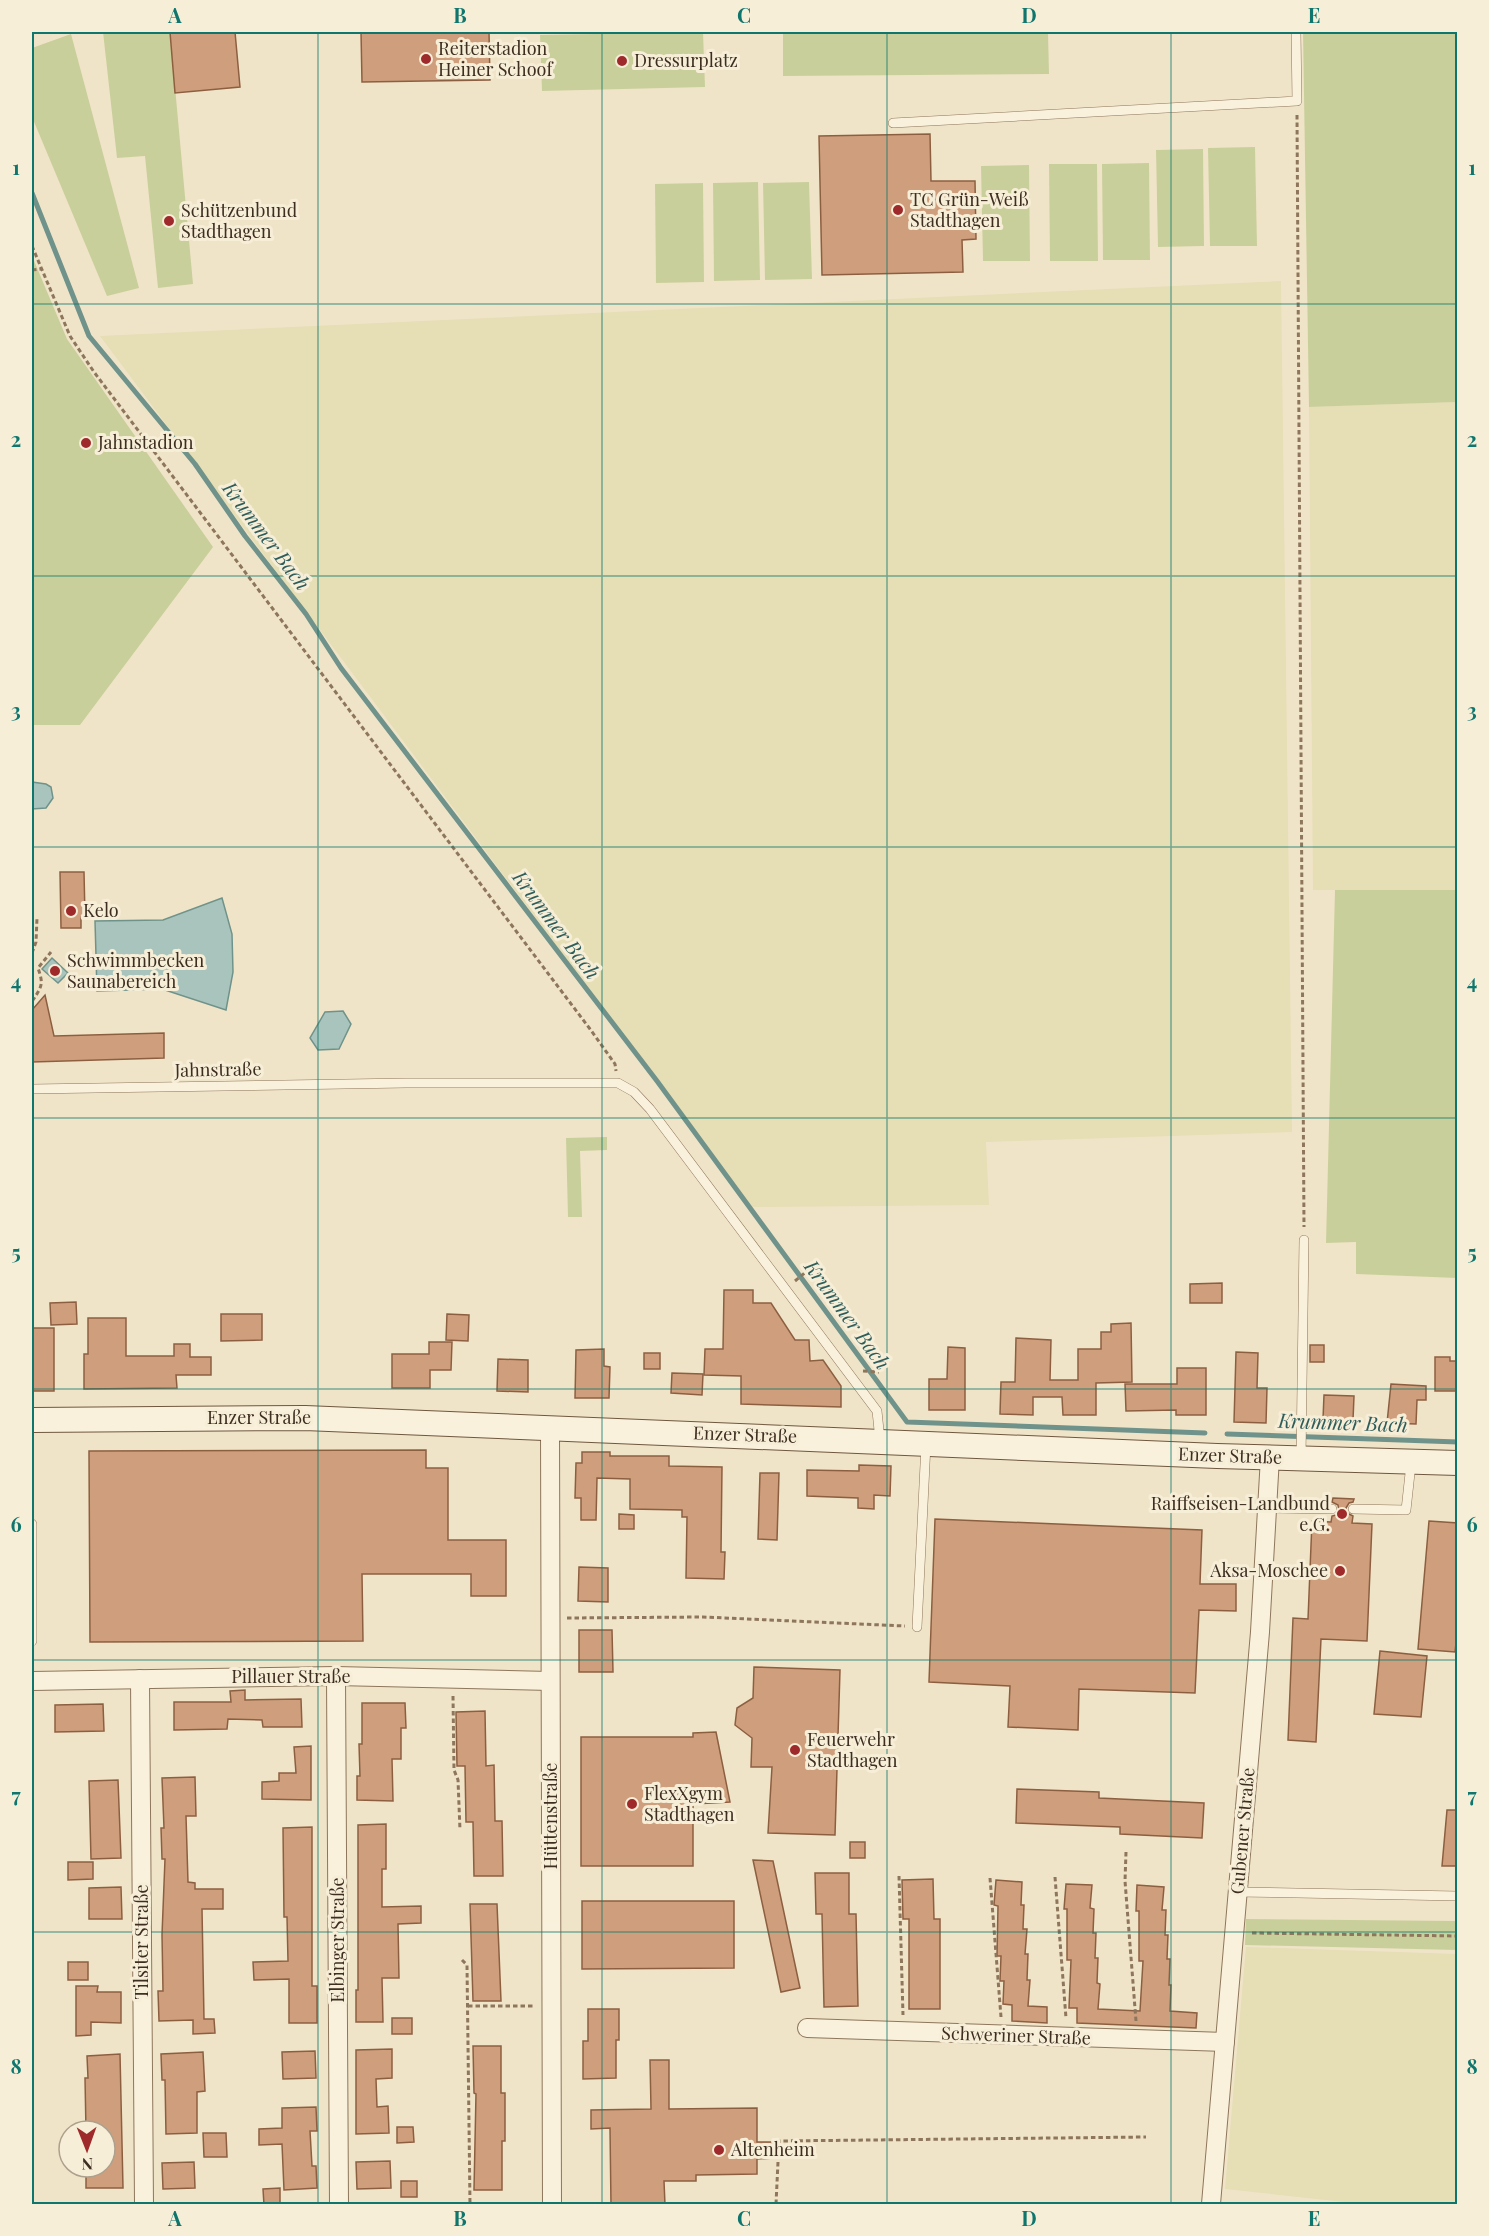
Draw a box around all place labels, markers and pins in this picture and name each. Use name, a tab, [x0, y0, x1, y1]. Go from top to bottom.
place label: Reiterstadion Heiner Schoof	[438, 36, 554, 81]
place label: Dressurplatz	[634, 48, 738, 72]
marker: Reiterstadion Heiner Schoof	[419, 52, 433, 66]
marker: Dressurplatz	[615, 54, 629, 68]
place label: TC Grün-Weiß Stadthagen	[910, 187, 1029, 232]
place label: Schützenbund Stadthagen	[181, 198, 298, 243]
marker: TC Grün-Weiß Stadthagen	[891, 203, 905, 217]
marker: Schützenbund Stadthagen	[162, 214, 176, 228]
place label: Jahnstadion	[97, 430, 194, 454]
marker: Jahnstadion	[79, 436, 93, 450]
place label: Kelo	[83, 898, 119, 922]
marker: Kelo	[64, 904, 78, 918]
place label: Schwimmbecken Saunabereich	[67, 948, 204, 993]
marker: Schwimmbecken Saunabereich	[48, 964, 62, 978]
place label: Raiffseisen-Landbund e.G.	[1151, 1491, 1331, 1536]
marker: Raiffseisen-Landbund e.G.	[1335, 1507, 1349, 1521]
place label: Aksa-Moschee	[1209, 1558, 1328, 1582]
marker: Aksa-Moschee	[1333, 1564, 1347, 1578]
place label: Feuerwehr Stadthagen	[807, 1727, 898, 1772]
marker: Feuerwehr Stadthagen	[788, 1743, 802, 1757]
place label: FlexXgym Stadthagen	[644, 1781, 735, 1826]
marker: FlexXgym Stadthagen	[625, 1797, 639, 1811]
place label: Altenheim	[730, 2137, 815, 2161]
marker: Altenheim	[712, 2143, 726, 2157]

